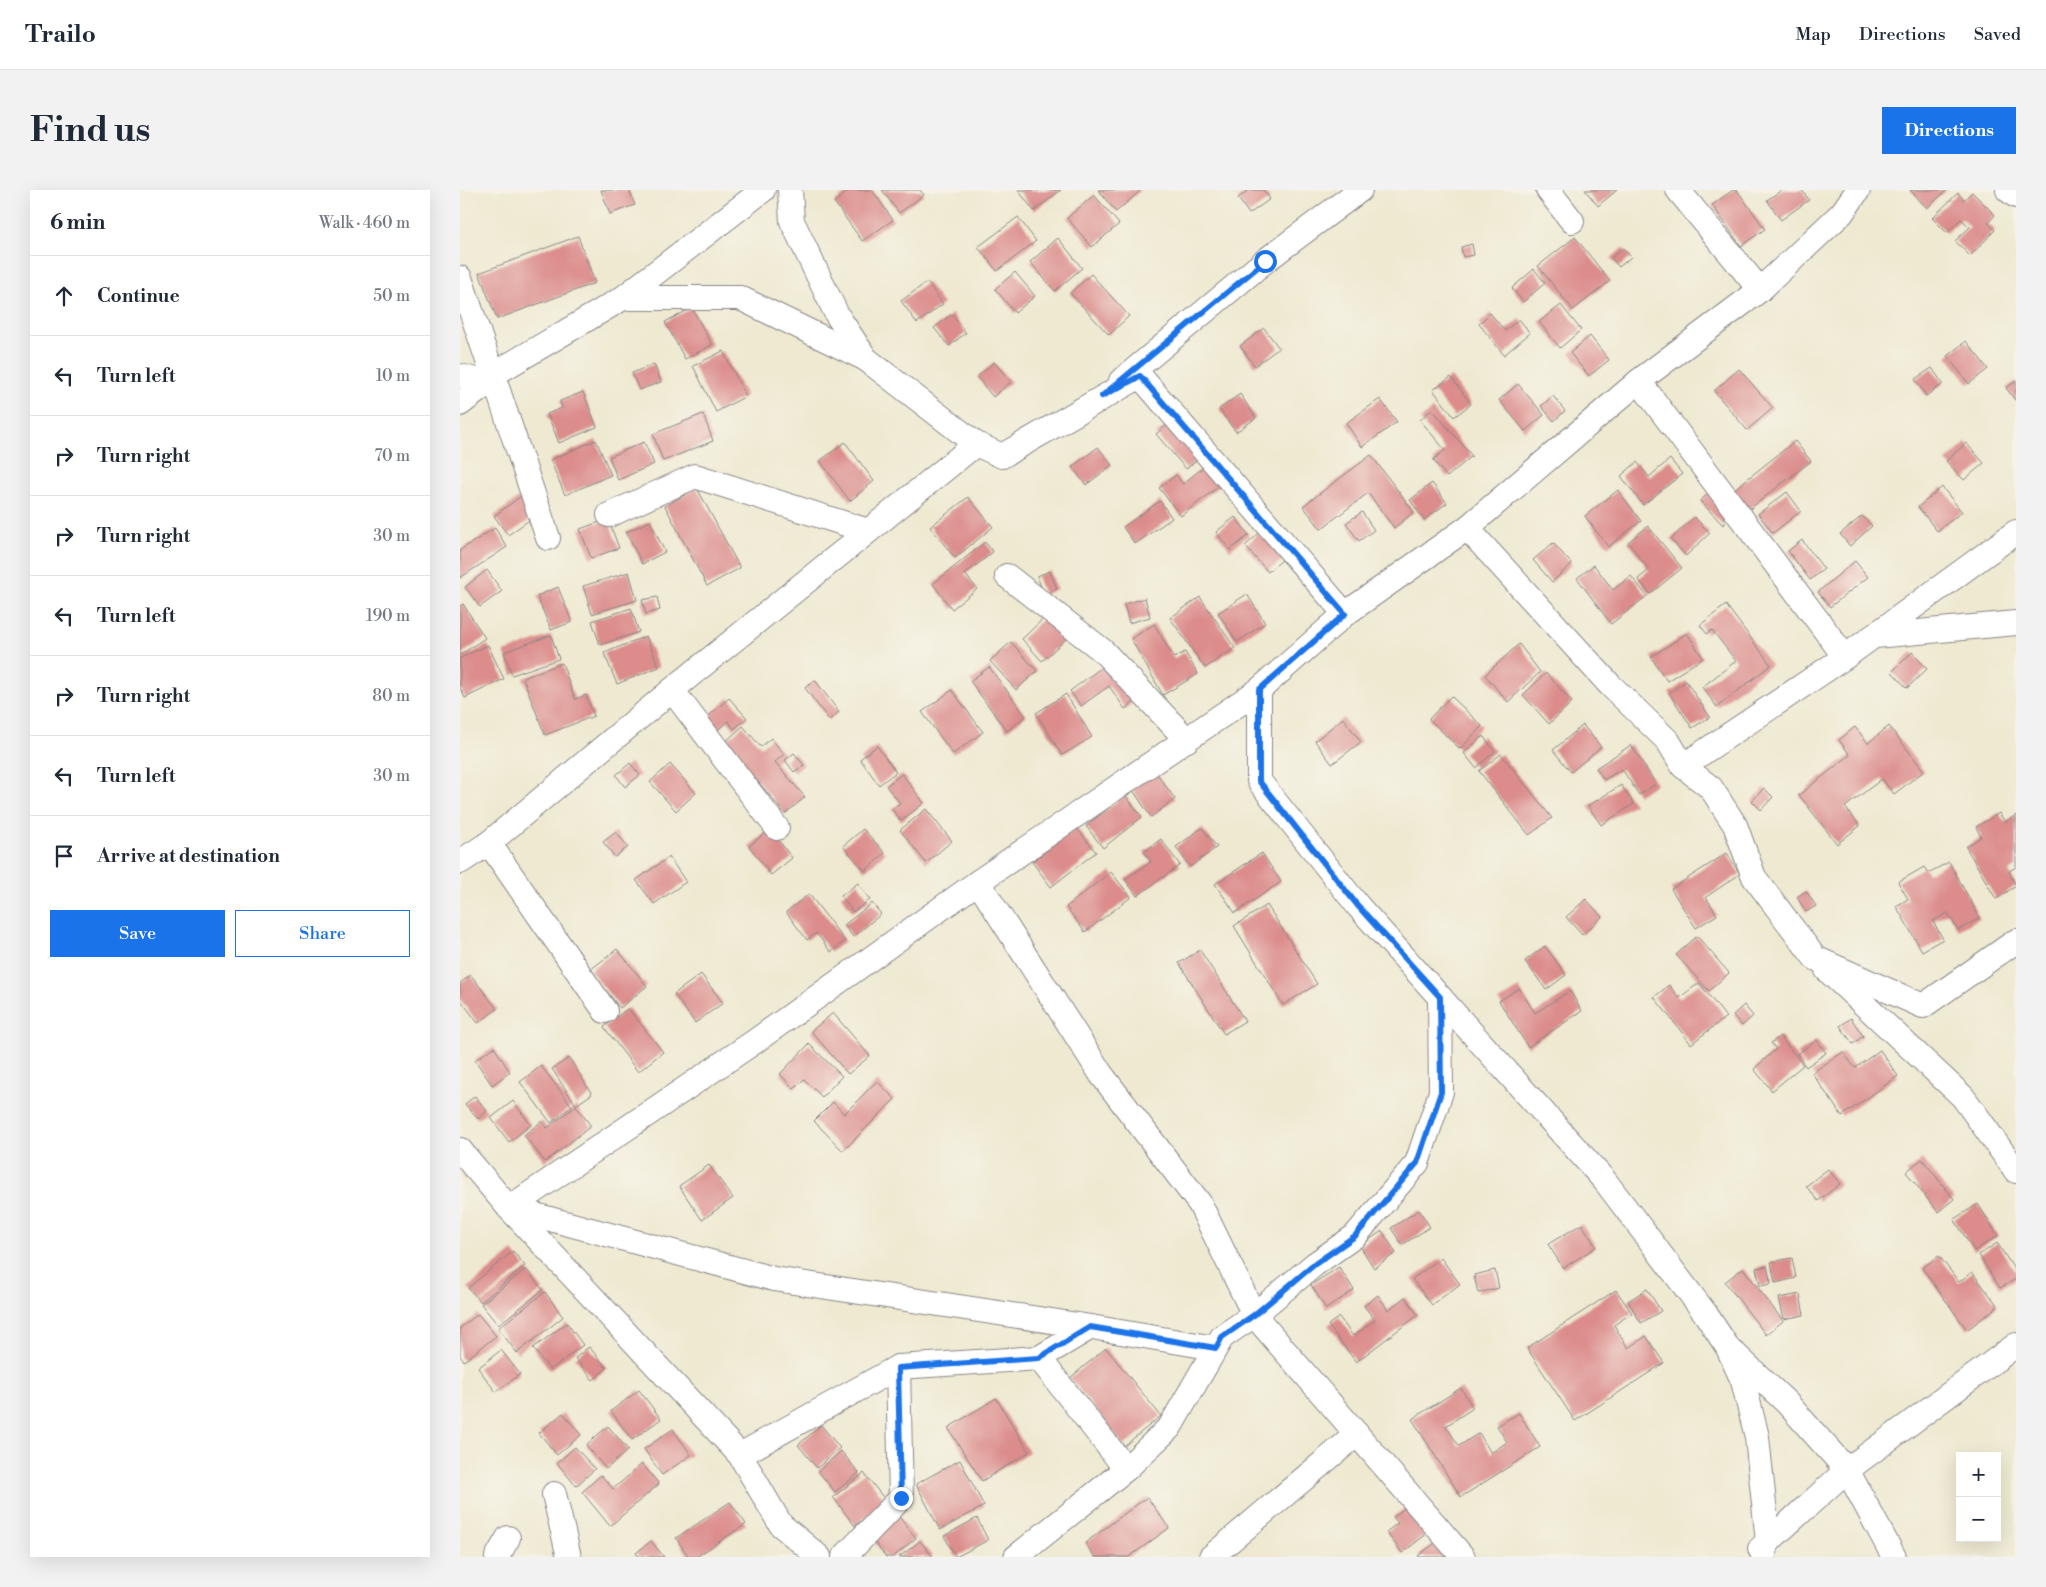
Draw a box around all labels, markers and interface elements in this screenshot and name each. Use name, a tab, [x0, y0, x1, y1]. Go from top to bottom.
text: Trailo	[25, 20, 96, 50]
text: Map	[1795, 23, 1831, 46]
text: Directions	[1859, 23, 1946, 46]
text: Saved	[1974, 23, 2021, 46]
button: Directions	[1882, 107, 2016, 154]
text: Find us	[30, 109, 150, 152]
text: 6 min	[50, 210, 105, 236]
text: Walk · 460 m	[319, 213, 410, 233]
route start	[1254, 250, 1277, 273]
icon: ahead	[50, 282, 78, 310]
text: Continue	[97, 284, 180, 308]
text: 50 m	[373, 286, 410, 306]
icon: left	[50, 362, 78, 390]
text: Turn left	[97, 364, 176, 388]
text: 10 m	[376, 366, 410, 386]
icon: right	[50, 442, 78, 470]
text: Turn right	[97, 444, 190, 468]
text: 70 m	[374, 446, 410, 466]
icon: right	[50, 522, 78, 550]
text: Turn right	[97, 524, 190, 548]
text: 30 m	[373, 526, 410, 546]
icon: left	[50, 602, 78, 630]
text: Turn left	[97, 604, 176, 628]
text: 190 m	[366, 606, 410, 626]
icon: right	[50, 682, 78, 710]
text: Turn right	[97, 684, 190, 708]
text: 80 m	[372, 686, 410, 706]
icon: left	[50, 762, 78, 790]
text: Turn left	[97, 764, 176, 788]
text: 30 m	[373, 766, 410, 786]
icon: arrive	[50, 842, 78, 870]
text: Arrive at destination	[97, 844, 280, 868]
button: Save	[50, 910, 225, 957]
button: Share	[235, 910, 410, 957]
map controls	[1956, 1452, 2001, 1542]
button: +	[1956, 1452, 2001, 1497]
route end	[890, 1487, 913, 1510]
button: −	[1956, 1497, 2001, 1542]

